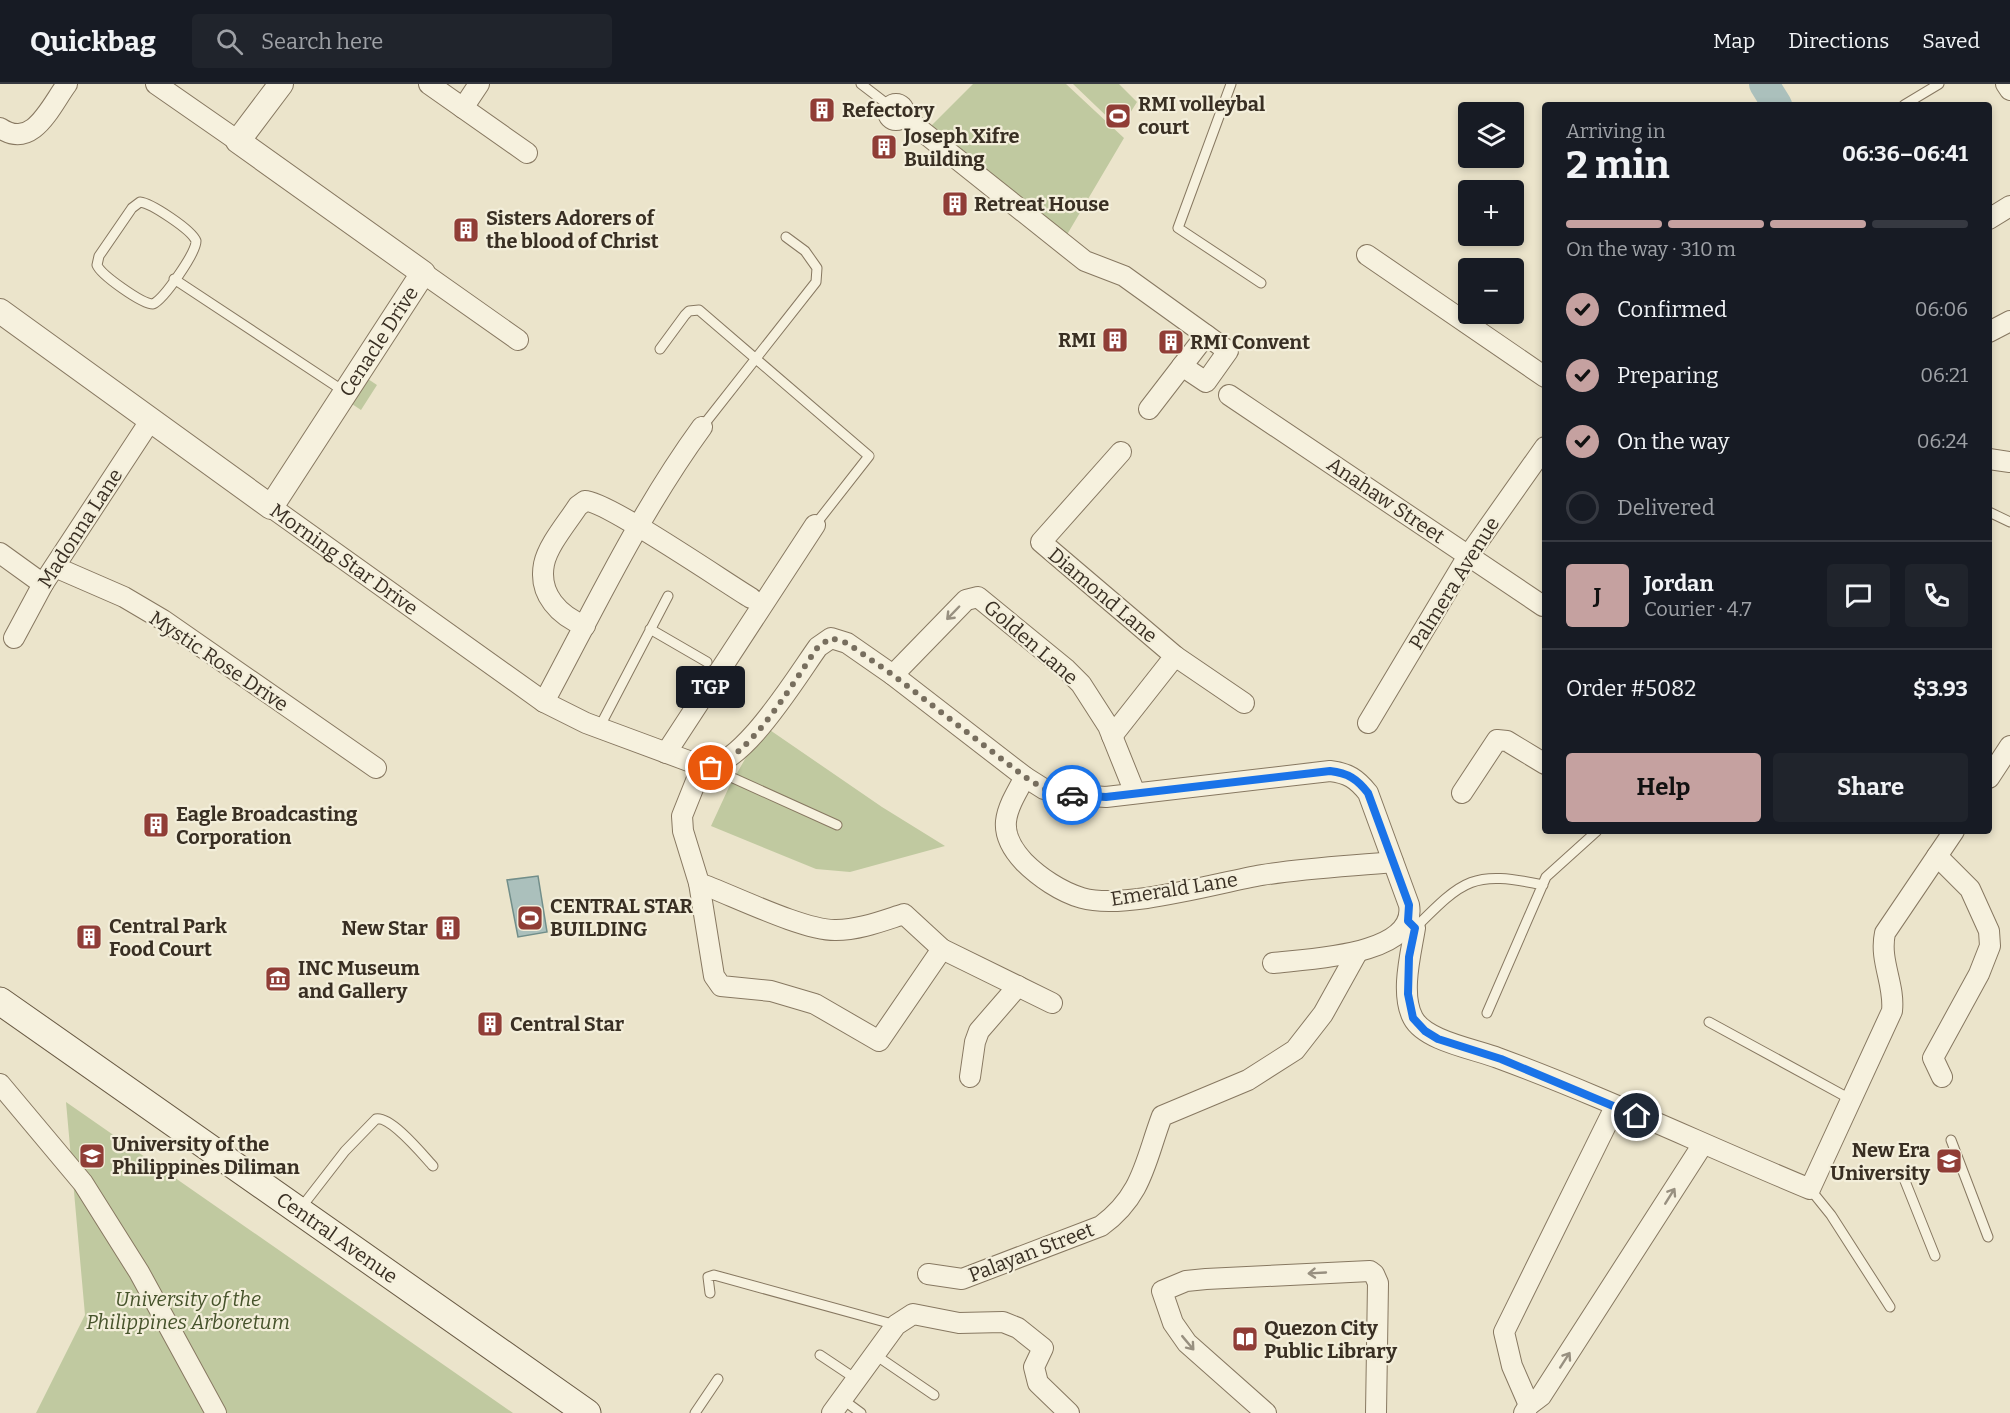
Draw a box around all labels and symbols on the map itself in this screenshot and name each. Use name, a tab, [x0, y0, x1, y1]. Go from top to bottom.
place label: RMI volleybal court	[1138, 92, 1265, 139]
building icon: Refectory	[807, 95, 837, 125]
place label: Refectory	[842, 98, 935, 122]
sports icon: RMI volleybal court	[1103, 101, 1133, 131]
place label: Joseph Xifre Building	[903, 124, 1019, 171]
building icon: Joseph Xifre Building	[869, 132, 899, 162]
building icon: Retreat House	[940, 189, 970, 219]
place label: Retreat House	[974, 192, 1109, 216]
place label: Sisters Adorers of the blood of Christ	[486, 206, 659, 253]
building icon: Sisters Adorers of the blood of Christ	[451, 215, 481, 245]
street label: Cenacle Drive	[334, 282, 423, 401]
building icon: RMI	[1100, 325, 1130, 355]
building icon: RMI Convent	[1156, 327, 1186, 357]
place label: RMI	[1058, 328, 1096, 352]
place label: RMI Convent	[1190, 330, 1310, 354]
street label: Anahaw Street	[1323, 452, 1449, 548]
street label: Madonna Lane	[33, 464, 127, 592]
street label: Morning Star Drive	[266, 498, 423, 620]
street label: Palmera Avenue	[1404, 512, 1504, 654]
street label: Diamond Lane	[1044, 542, 1162, 648]
street label: Golden Lane	[979, 595, 1083, 689]
street label: Mystic Rose Drive	[145, 606, 293, 716]
one-way arrow	[946, 606, 960, 621]
callout: TGP	[676, 666, 746, 708]
pin	[685, 742, 736, 793]
courier	[1042, 765, 1102, 825]
place label: Eagle Broadcasting Corporation	[176, 802, 358, 849]
building icon: Eagle Broadcasting Corporation	[141, 810, 171, 840]
street label: Emerald Lane	[1109, 867, 1239, 911]
place label: CENTRAL STAR BUILDING	[550, 894, 694, 941]
sports icon: CENTRAL STAR BUILDING	[515, 903, 545, 933]
building icon: New Star	[433, 913, 463, 943]
place label: Central Park Food Court	[109, 914, 227, 961]
place label: New Star	[342, 916, 429, 940]
building icon: Central Park Food Court	[74, 922, 104, 952]
place label: INC Museum and Gallery	[298, 956, 420, 1003]
museum icon: INC Museum and Gallery	[263, 964, 293, 994]
building icon: Central Star	[475, 1009, 505, 1039]
place label: Central Star	[510, 1012, 625, 1036]
pin	[1611, 1090, 1662, 1141]
place label: University of the Philippines Diliman	[112, 1132, 300, 1179]
place label: New Era University	[1830, 1138, 1931, 1185]
school or university icon: University of the Philippines Diliman	[77, 1141, 107, 1171]
school or university icon: New Era University	[1934, 1146, 1964, 1176]
street label: Central Avenue	[272, 1187, 402, 1288]
one-way arrow	[1663, 1187, 1676, 1204]
street label: Palayan Street	[965, 1217, 1097, 1287]
one-way arrow	[1307, 1267, 1327, 1278]
park label: University of the Philippines Arboretum	[86, 1287, 290, 1334]
place label: Quezon City Public Library	[1264, 1316, 1398, 1363]
library icon: Quezon City Public Library	[1230, 1324, 1260, 1354]
one-way arrow	[1181, 1335, 1194, 1351]
one-way arrow	[1559, 1352, 1571, 1369]

